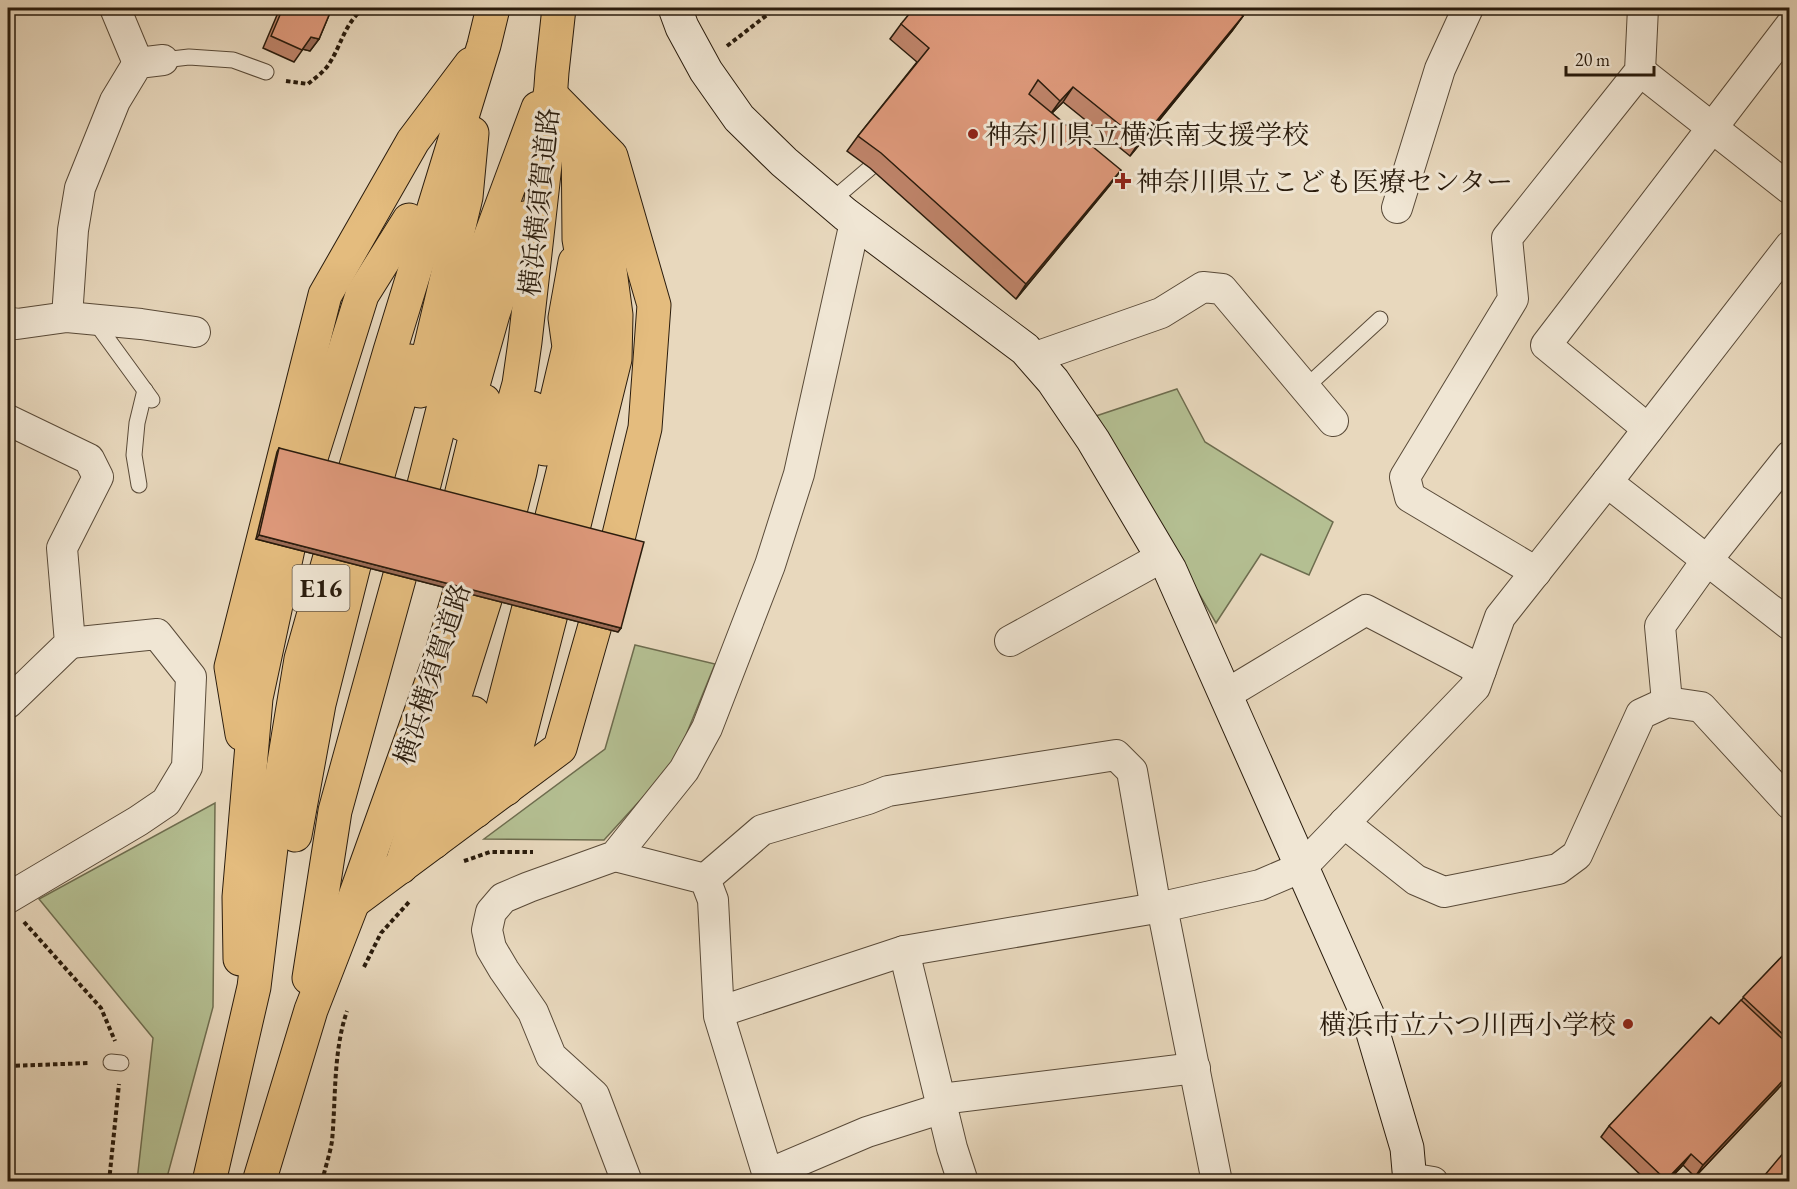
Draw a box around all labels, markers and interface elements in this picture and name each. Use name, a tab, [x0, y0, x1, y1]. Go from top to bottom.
scale bar	[1566, 39, 1654, 77]
text: 20 m	[1575, 48, 1610, 71]
street label: 横浜横須賀道路	[512, 106, 566, 298]
place label: 神奈川県立横浜南支援学校	[985, 117, 1309, 152]
marker: 神奈川県立横浜南支援学校	[966, 127, 980, 141]
place label: 神奈川県立こども医療センター	[1136, 164, 1513, 199]
marker: 神奈川県立こども医療センター	[1114, 172, 1132, 190]
road number: E16	[292, 565, 350, 611]
street label: 横浜横須賀道路	[386, 579, 478, 769]
place label: 横浜市立六つ川西小学校	[1319, 1007, 1616, 1042]
marker: 横浜市立六つ川西小学校	[1621, 1017, 1635, 1031]

